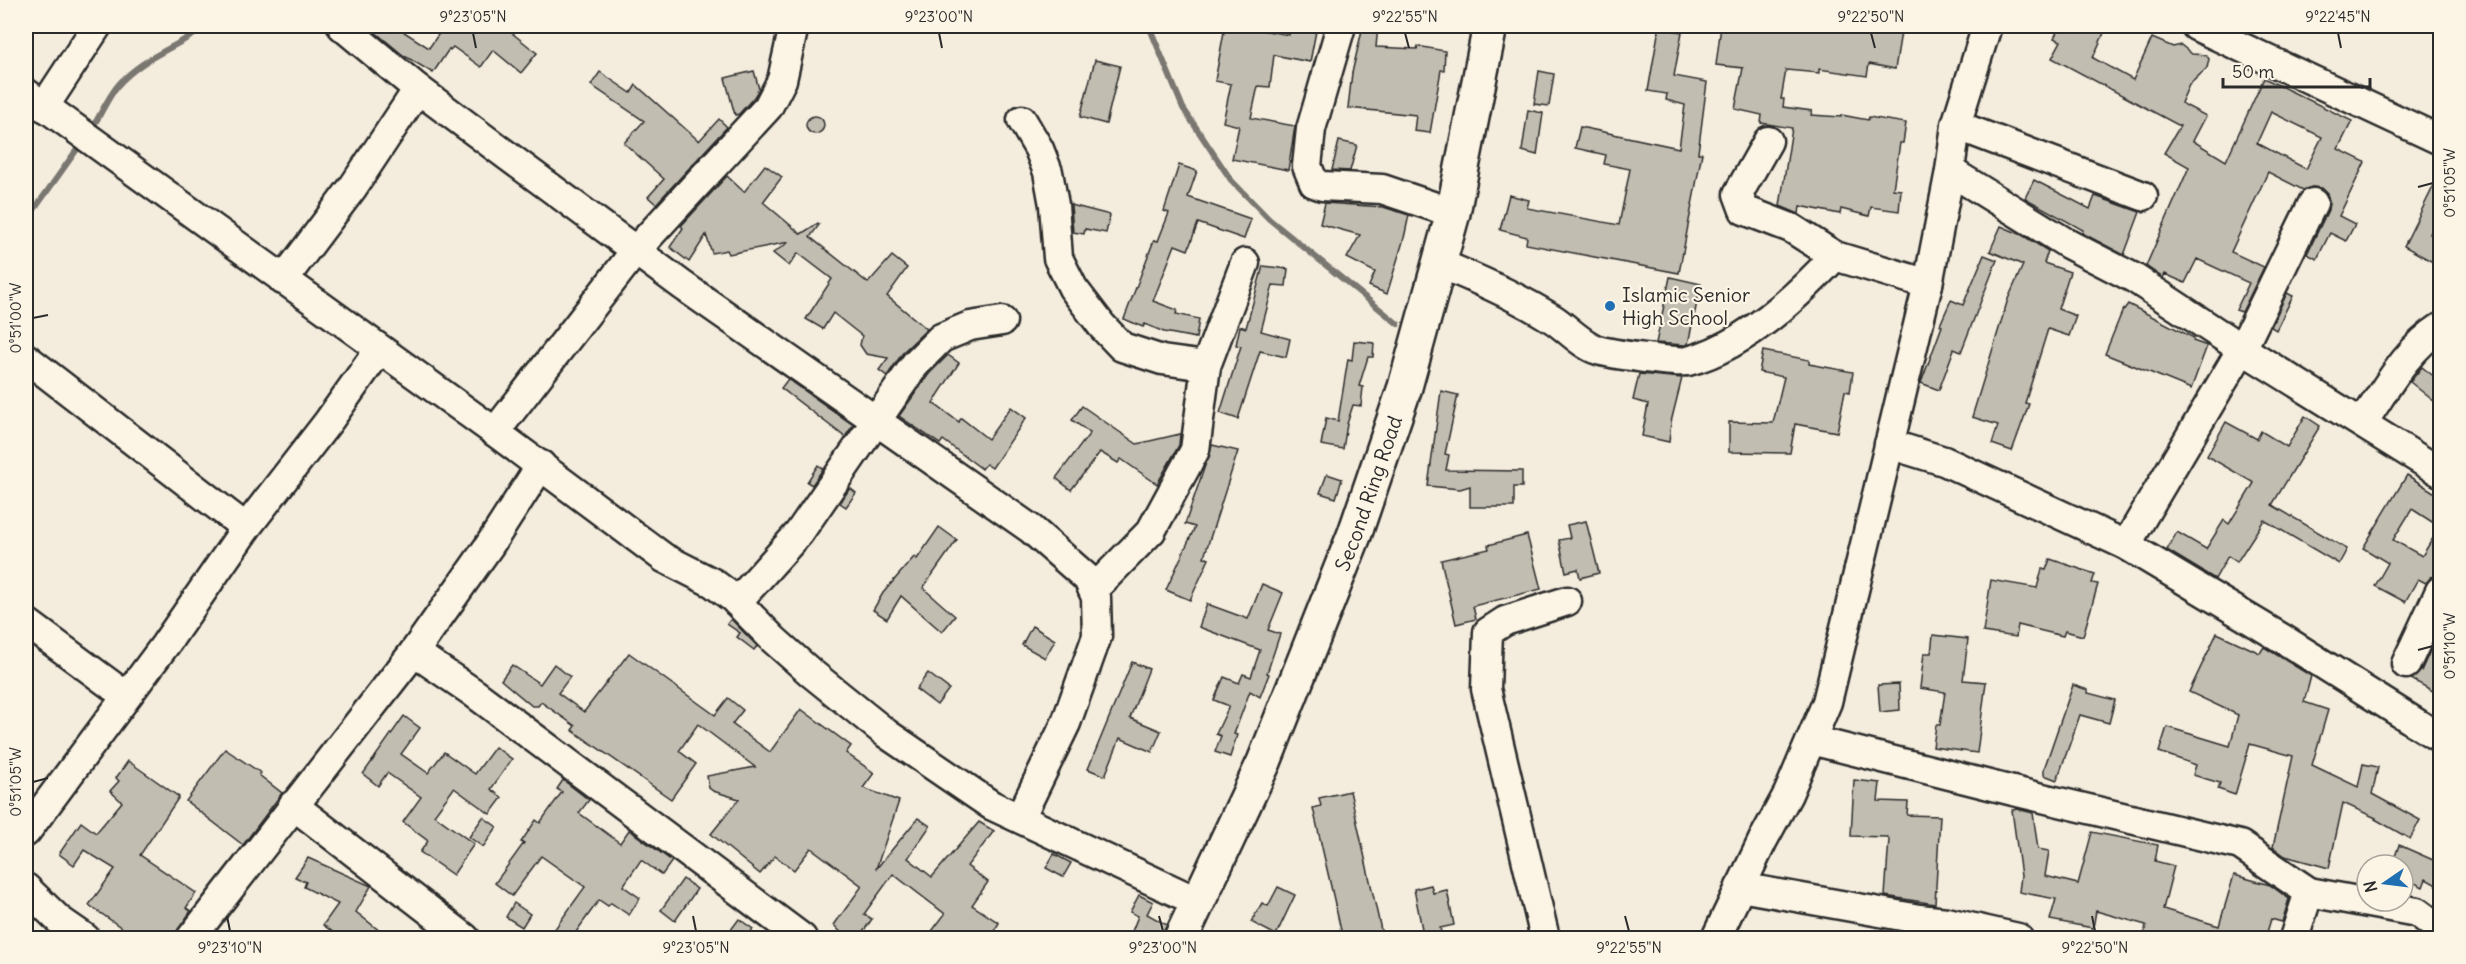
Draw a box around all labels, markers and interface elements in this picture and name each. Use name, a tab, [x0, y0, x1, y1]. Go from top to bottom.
text: 9°23'05"N	[439, 7, 507, 26]
text: 9°23'00"N	[905, 7, 973, 26]
text: 9°22'55"N	[1372, 7, 1438, 26]
text: 9°22'50"N	[1838, 7, 1904, 26]
text: 9°22'45"N	[2305, 7, 2371, 26]
scale bar	[2223, 51, 2370, 89]
text: 50 m	[2232, 60, 2274, 83]
text: 0°51'05"W	[2440, 148, 2459, 218]
text: 0°51'00"W	[6, 282, 25, 353]
place label: Islamic Senior High School	[1622, 282, 1750, 330]
marker: Islamic Senior High School	[1603, 299, 1617, 313]
street label: Second Ring Road	[1329, 412, 1407, 574]
text: 0°51'10"W	[2440, 612, 2459, 679]
text: 0°51'05"W	[6, 747, 25, 817]
north arrow	[2355, 853, 2415, 913]
text: N	[2359, 879, 2381, 894]
text: 9°23'10"N	[198, 938, 262, 957]
text: 9°23'05"N	[662, 938, 730, 957]
text: 9°23'00"N	[1129, 938, 1197, 957]
text: 9°22'55"N	[1596, 938, 1662, 957]
text: 9°22'50"N	[2062, 938, 2128, 957]

